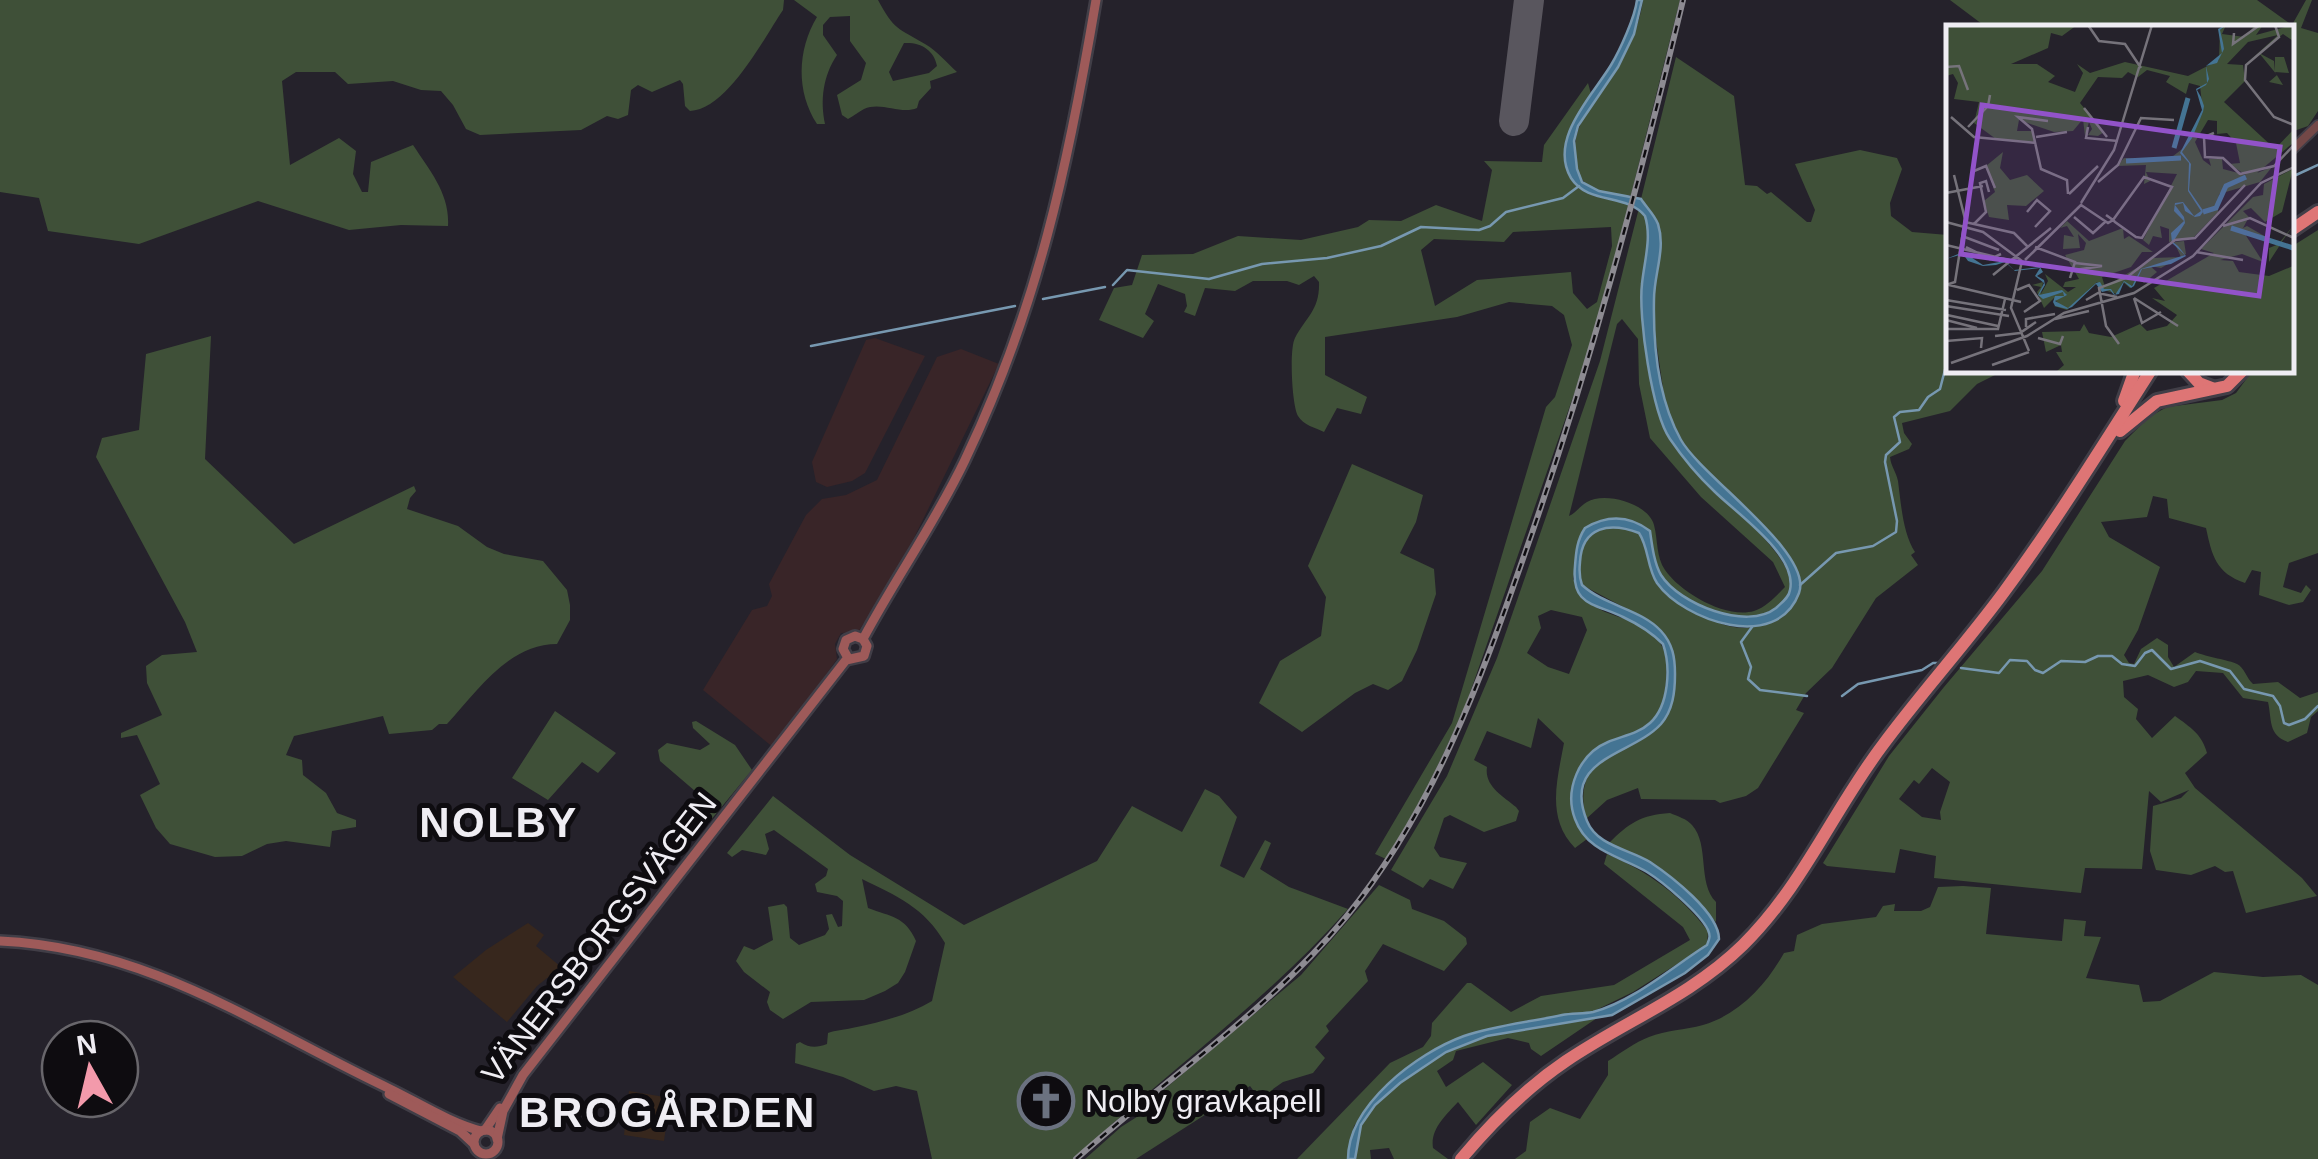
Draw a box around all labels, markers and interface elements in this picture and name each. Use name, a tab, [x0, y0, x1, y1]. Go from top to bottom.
inset map	[1946, 25, 2293, 372]
street label: VÄNERSBORGSVÄGEN	[474, 785, 724, 1091]
district label: NOLBY	[419, 799, 579, 846]
north arrow	[40, 1019, 140, 1119]
text: N	[74, 1028, 99, 1061]
church icon: Nolby gravkapell	[1016, 1071, 1076, 1131]
place label: Nolby gravkapell	[1085, 1083, 1322, 1119]
district label: BROGÅRDEN	[519, 1089, 817, 1136]

